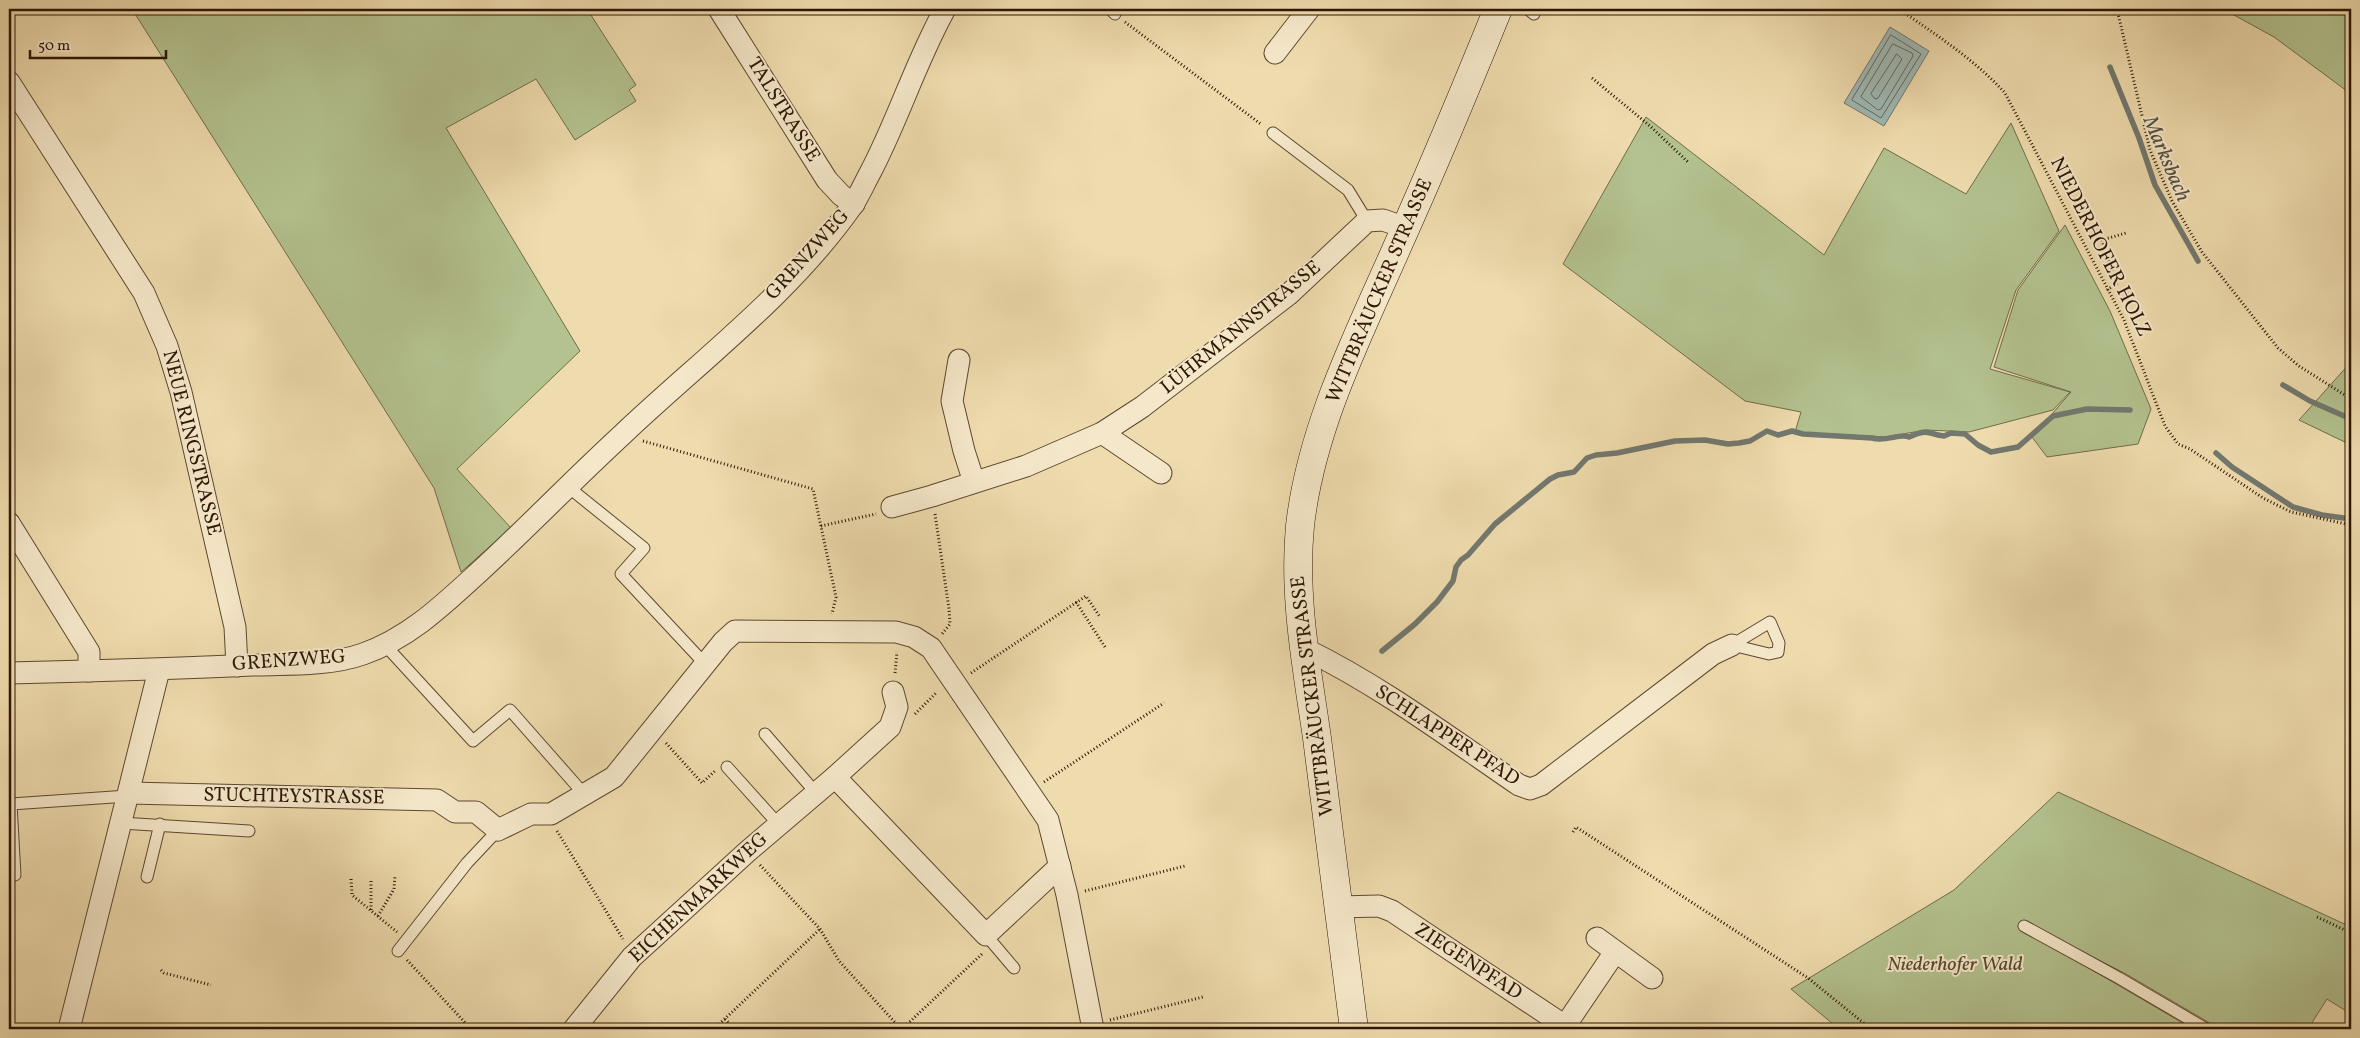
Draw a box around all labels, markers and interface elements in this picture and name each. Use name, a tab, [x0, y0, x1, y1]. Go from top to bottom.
scale bar	[30, 28, 166, 60]
text: 50 m	[38, 36, 70, 57]
street label: TALSTRASSE	[740, 52, 826, 168]
water label: Marksbach	[2135, 111, 2197, 206]
street label: NIEDERHOFER HOLZ	[2043, 152, 2157, 342]
street label: WITTBRÄUCKER STRASSE	[1320, 174, 1440, 408]
street label: GRENZWEG	[759, 203, 857, 307]
street label: LÜHRMANNSTRASSE	[1155, 254, 1327, 402]
street label: NEUE RINGSTRASSE	[154, 347, 228, 539]
street label: WITTBRÄUCKER STRASSE	[1284, 574, 1342, 818]
street label: GRENZWEG	[231, 643, 347, 679]
street label: SCHLAPPER PFAD	[1369, 679, 1525, 793]
street label: STUCHTEYSTRASSE	[203, 781, 385, 813]
street label: EICHENMARKWEG	[623, 826, 775, 970]
street label: ZIEGENPFAD	[1409, 917, 1527, 1007]
park label: Niederhofer Wald	[1887, 951, 2023, 979]

